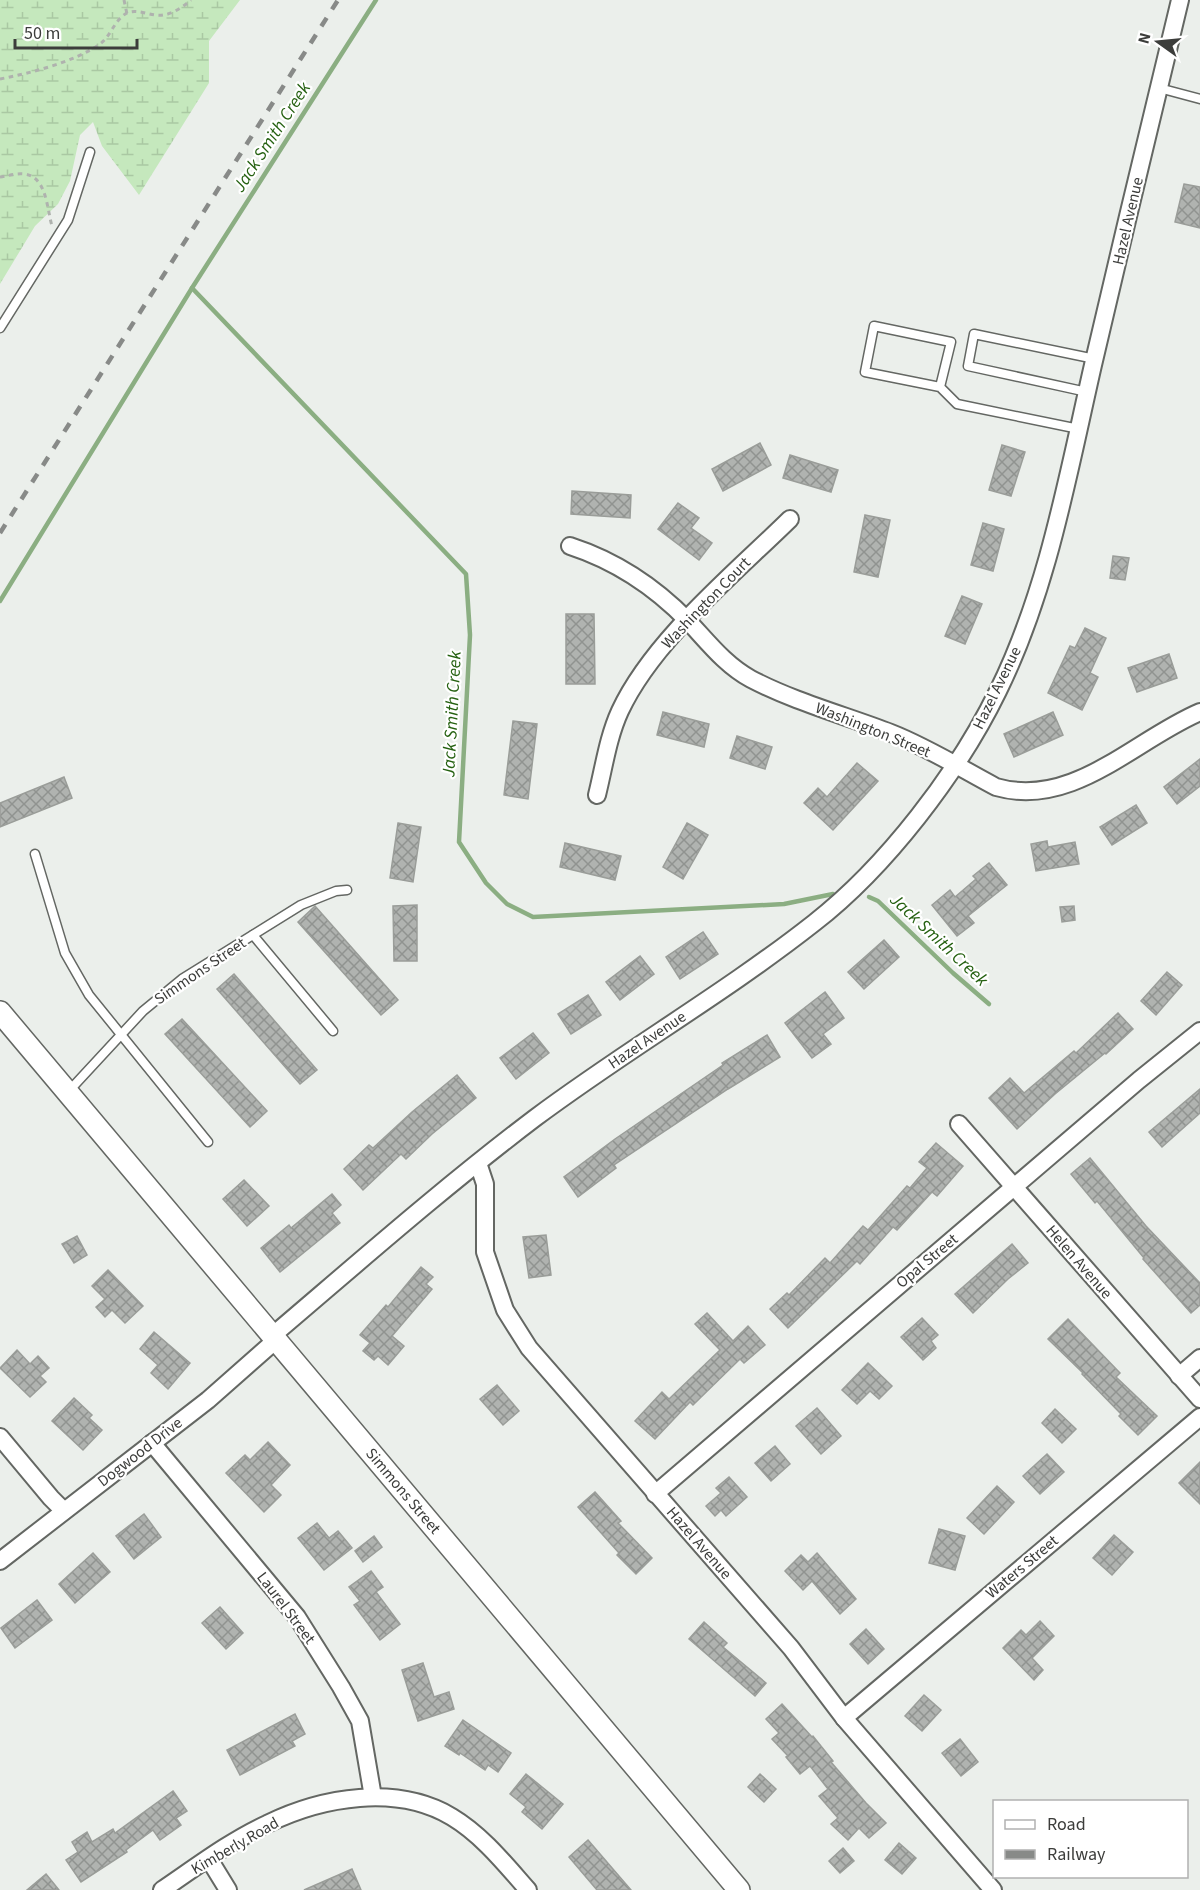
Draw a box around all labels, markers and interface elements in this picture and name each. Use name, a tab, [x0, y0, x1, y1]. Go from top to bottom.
scale bar	[15, 12, 136, 50]
north arrow	[1128, 12, 1188, 72]
text: 50 m	[24, 21, 60, 46]
text: N	[1132, 30, 1156, 46]
water label: Jack Smith Creek	[227, 77, 317, 198]
street label: Hazel Avenue	[1107, 175, 1149, 267]
street label: Washington Court	[656, 552, 756, 654]
street label: Hazel Avenue	[967, 643, 1027, 733]
water label: Jack Smith Creek	[436, 650, 468, 779]
street label: Washington Street	[812, 697, 934, 763]
water label: Jack Smith Creek	[884, 887, 994, 992]
street label: Simmons Street	[150, 932, 251, 1010]
street label: Hazel Avenue	[604, 1006, 690, 1074]
street label: Helen Avenue	[1041, 1220, 1117, 1304]
street label: Opal Street	[891, 1228, 963, 1293]
street label: Dogwood Drive	[93, 1412, 187, 1492]
street label: Simmons Street	[360, 1443, 446, 1539]
street label: Hazel Avenue	[661, 1502, 737, 1584]
street label: Waters Street	[981, 1530, 1064, 1604]
street label: Laurel Street	[252, 1567, 321, 1649]
legend	[993, 1800, 1188, 1878]
street label: Kimberly Road	[187, 1812, 283, 1880]
text: Road	[1047, 1812, 1086, 1837]
text: Railway	[1047, 1842, 1106, 1867]

